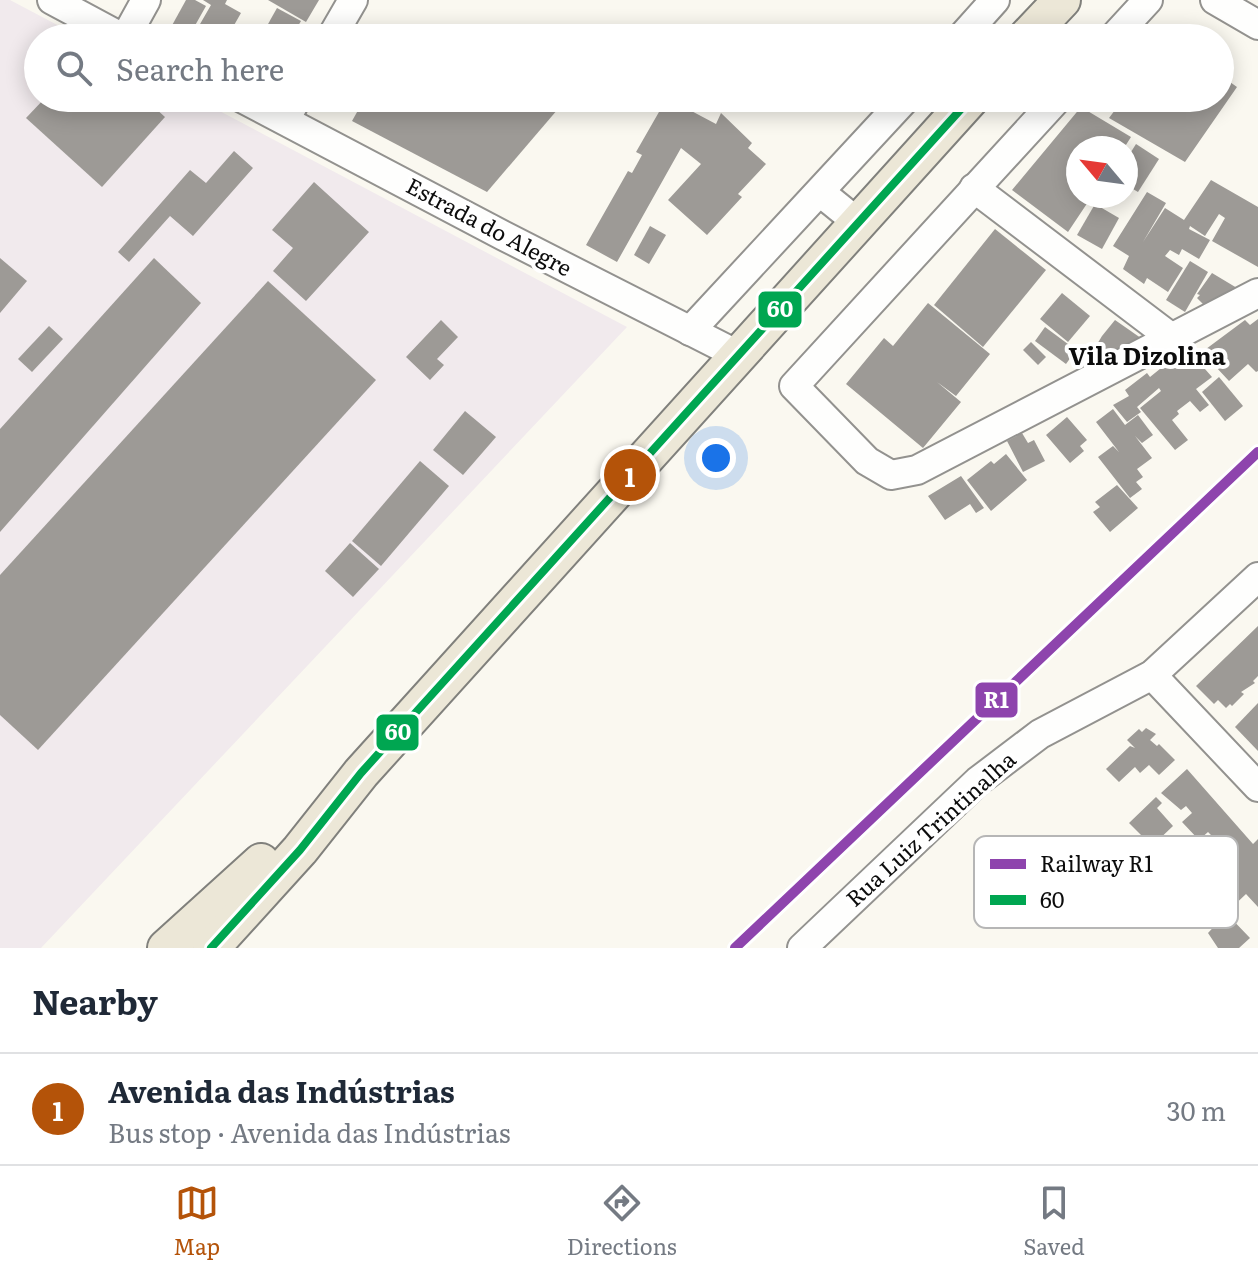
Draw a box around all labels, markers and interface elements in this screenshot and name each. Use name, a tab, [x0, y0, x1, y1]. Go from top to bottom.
search box	[24, 24, 1234, 112]
icon: search	[52, 46, 96, 90]
text: Search here	[116, 46, 284, 90]
north arrow	[1066, 136, 1138, 208]
street label: Estrada do Alegre	[401, 168, 578, 283]
line badge: 60	[757, 290, 803, 329]
text: 60	[767, 291, 793, 324]
district label: Vila Dizolina	[1068, 337, 1226, 372]
your location	[696, 438, 736, 478]
pin: 1	[604, 445, 656, 505]
line badge: R1	[974, 681, 1019, 719]
text: R1	[983, 682, 1009, 715]
line badge: 60	[375, 713, 420, 752]
text: 60	[385, 714, 411, 747]
street label: Rua Luiz Trintinalha	[838, 742, 1022, 913]
legend	[974, 836, 1238, 928]
text: Railway R1	[1040, 846, 1153, 879]
text: 60	[1040, 882, 1065, 915]
text: Nearby	[32, 975, 158, 1025]
text: Avenida das Indústrias	[108, 1068, 455, 1112]
text: 1	[53, 1090, 63, 1129]
text: 30 m	[1166, 1090, 1226, 1129]
text: Bus stop · Avenida das Indústrias	[108, 1112, 511, 1151]
tab: Map	[173, 1181, 220, 1262]
tab: Directions	[567, 1181, 677, 1262]
tab: Saved	[1023, 1181, 1085, 1262]

